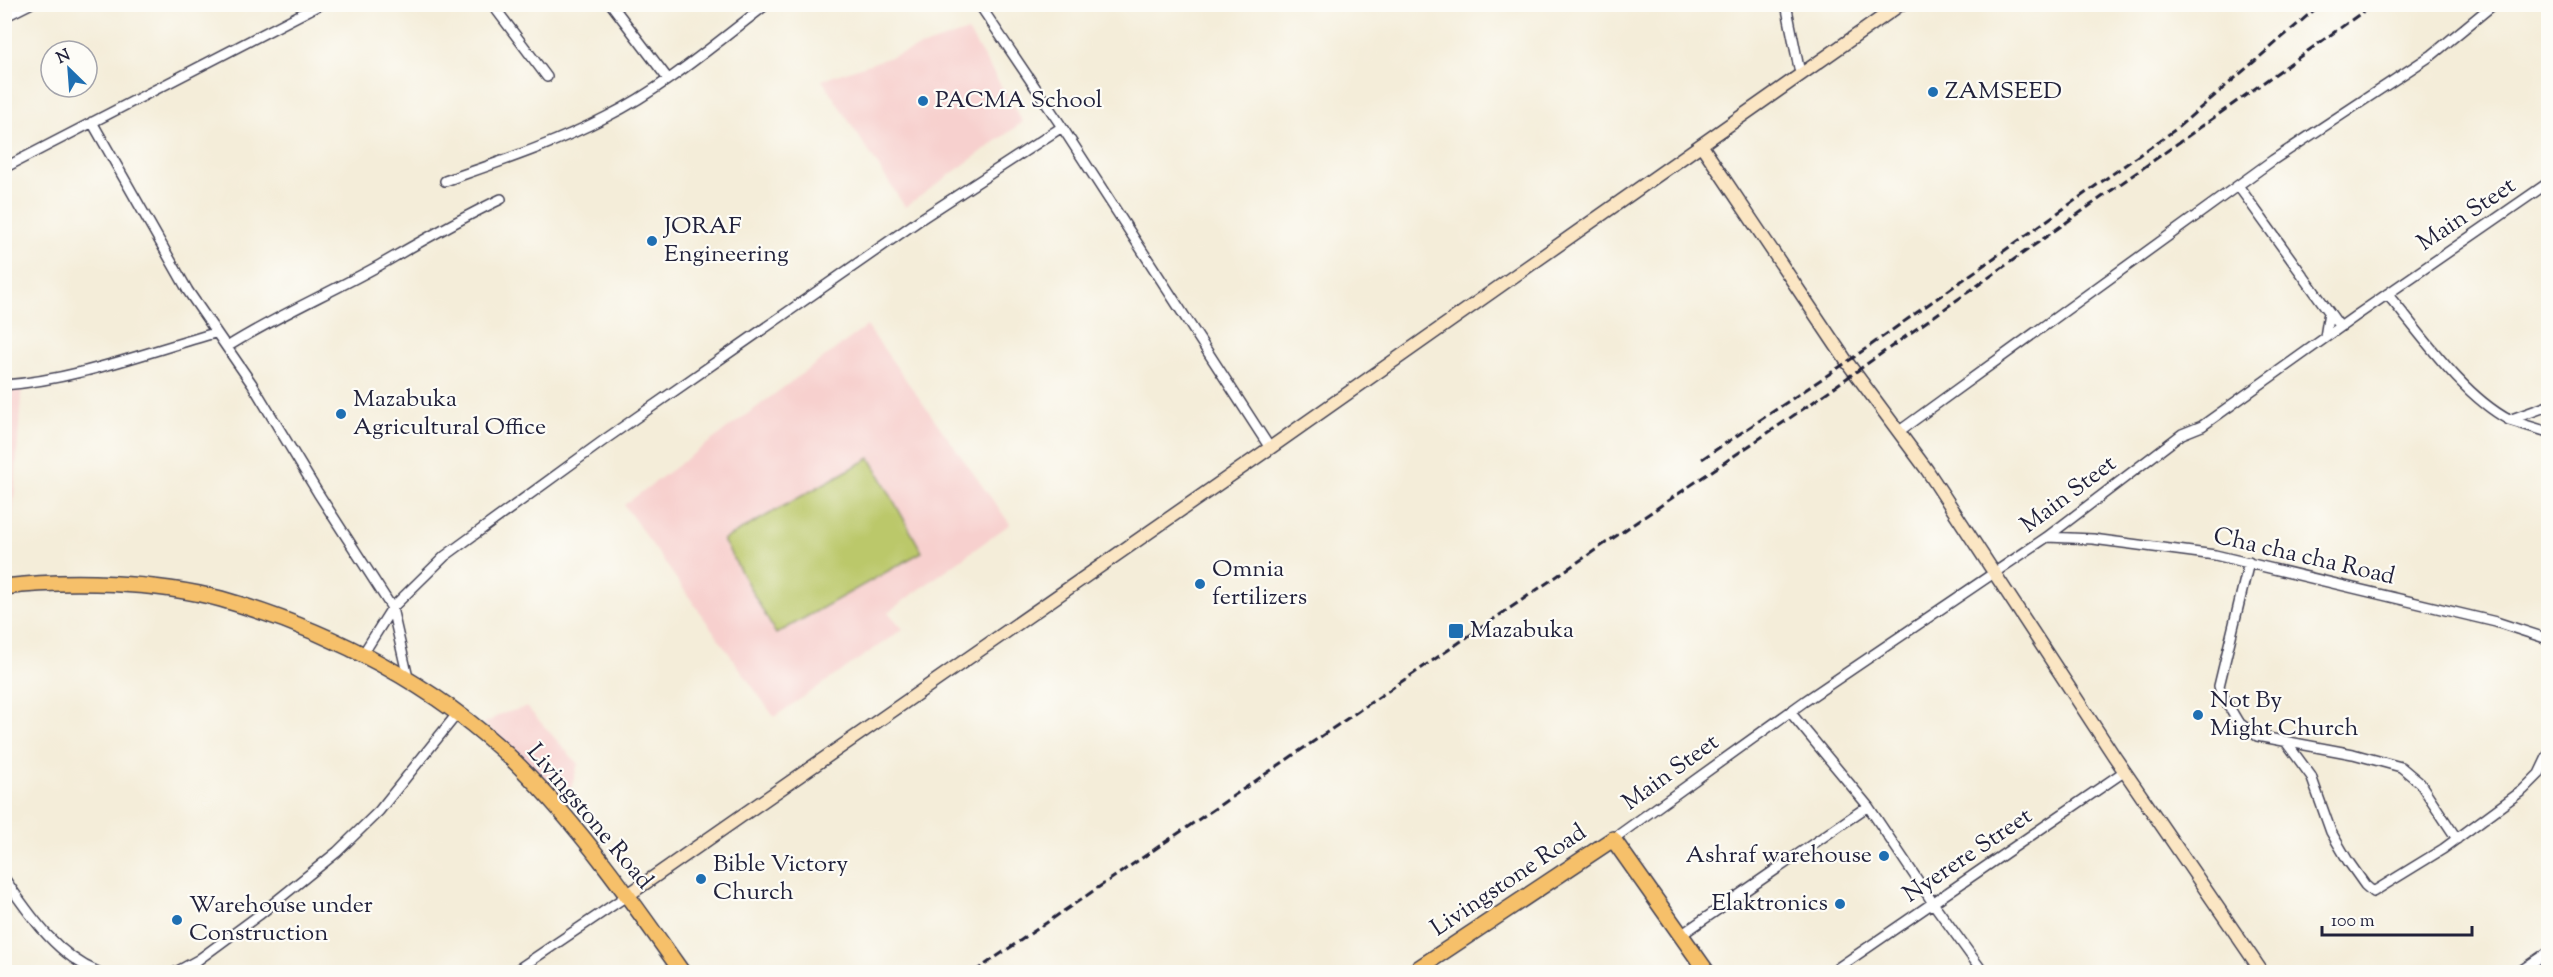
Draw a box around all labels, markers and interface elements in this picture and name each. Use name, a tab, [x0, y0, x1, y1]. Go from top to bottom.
north arrow	[39, 39, 99, 99]
text: N	[53, 44, 75, 71]
place label: ZAMSEED	[1945, 75, 2062, 109]
place label: PACMA School	[935, 84, 1103, 118]
marker: ZAMSEED	[1926, 85, 1940, 99]
marker: PACMA School	[916, 94, 930, 108]
street label: Main Steet	[2411, 170, 2523, 260]
place label: JORAF Engineering	[662, 210, 789, 272]
marker: JORAF Engineering	[645, 234, 659, 248]
place label: Mazabuka Agricultural Office	[353, 383, 546, 445]
marker: Mazabuka Agricultural Office	[334, 407, 348, 421]
street label: Main Steet	[2014, 448, 2124, 542]
street label: Cha cha cha Road	[2210, 520, 2399, 595]
place label: Omnia fertilizers	[1212, 553, 1307, 615]
marker: Omnia fertilizers	[1193, 577, 1207, 591]
place label: Mazabuka	[1470, 614, 1574, 648]
marker: Mazabuka	[1447, 622, 1465, 640]
place label: Not By Might Church	[2210, 684, 2359, 746]
marker: Not By Might Church	[2191, 708, 2205, 722]
street label: Main Steet	[1616, 726, 1726, 820]
street label: Livingstone Road	[518, 737, 661, 898]
street label: Nyerere Street	[1897, 800, 2039, 912]
street label: Livingstone Road	[1424, 816, 1594, 946]
place label: Ashraf warehouse	[1686, 839, 1872, 873]
place label: Bible Victory Church	[713, 848, 848, 910]
marker: Ashraf warehouse	[1877, 849, 1891, 863]
marker: Bible Victory Church	[694, 872, 708, 886]
place label: Elaktronics	[1711, 887, 1828, 921]
place label: Warehouse under Construction	[189, 889, 373, 951]
marker: Elaktronics	[1833, 897, 1847, 911]
scale bar	[2322, 899, 2472, 937]
text: 100 m	[2331, 909, 2375, 935]
marker: Warehouse under Construction	[170, 913, 184, 927]

